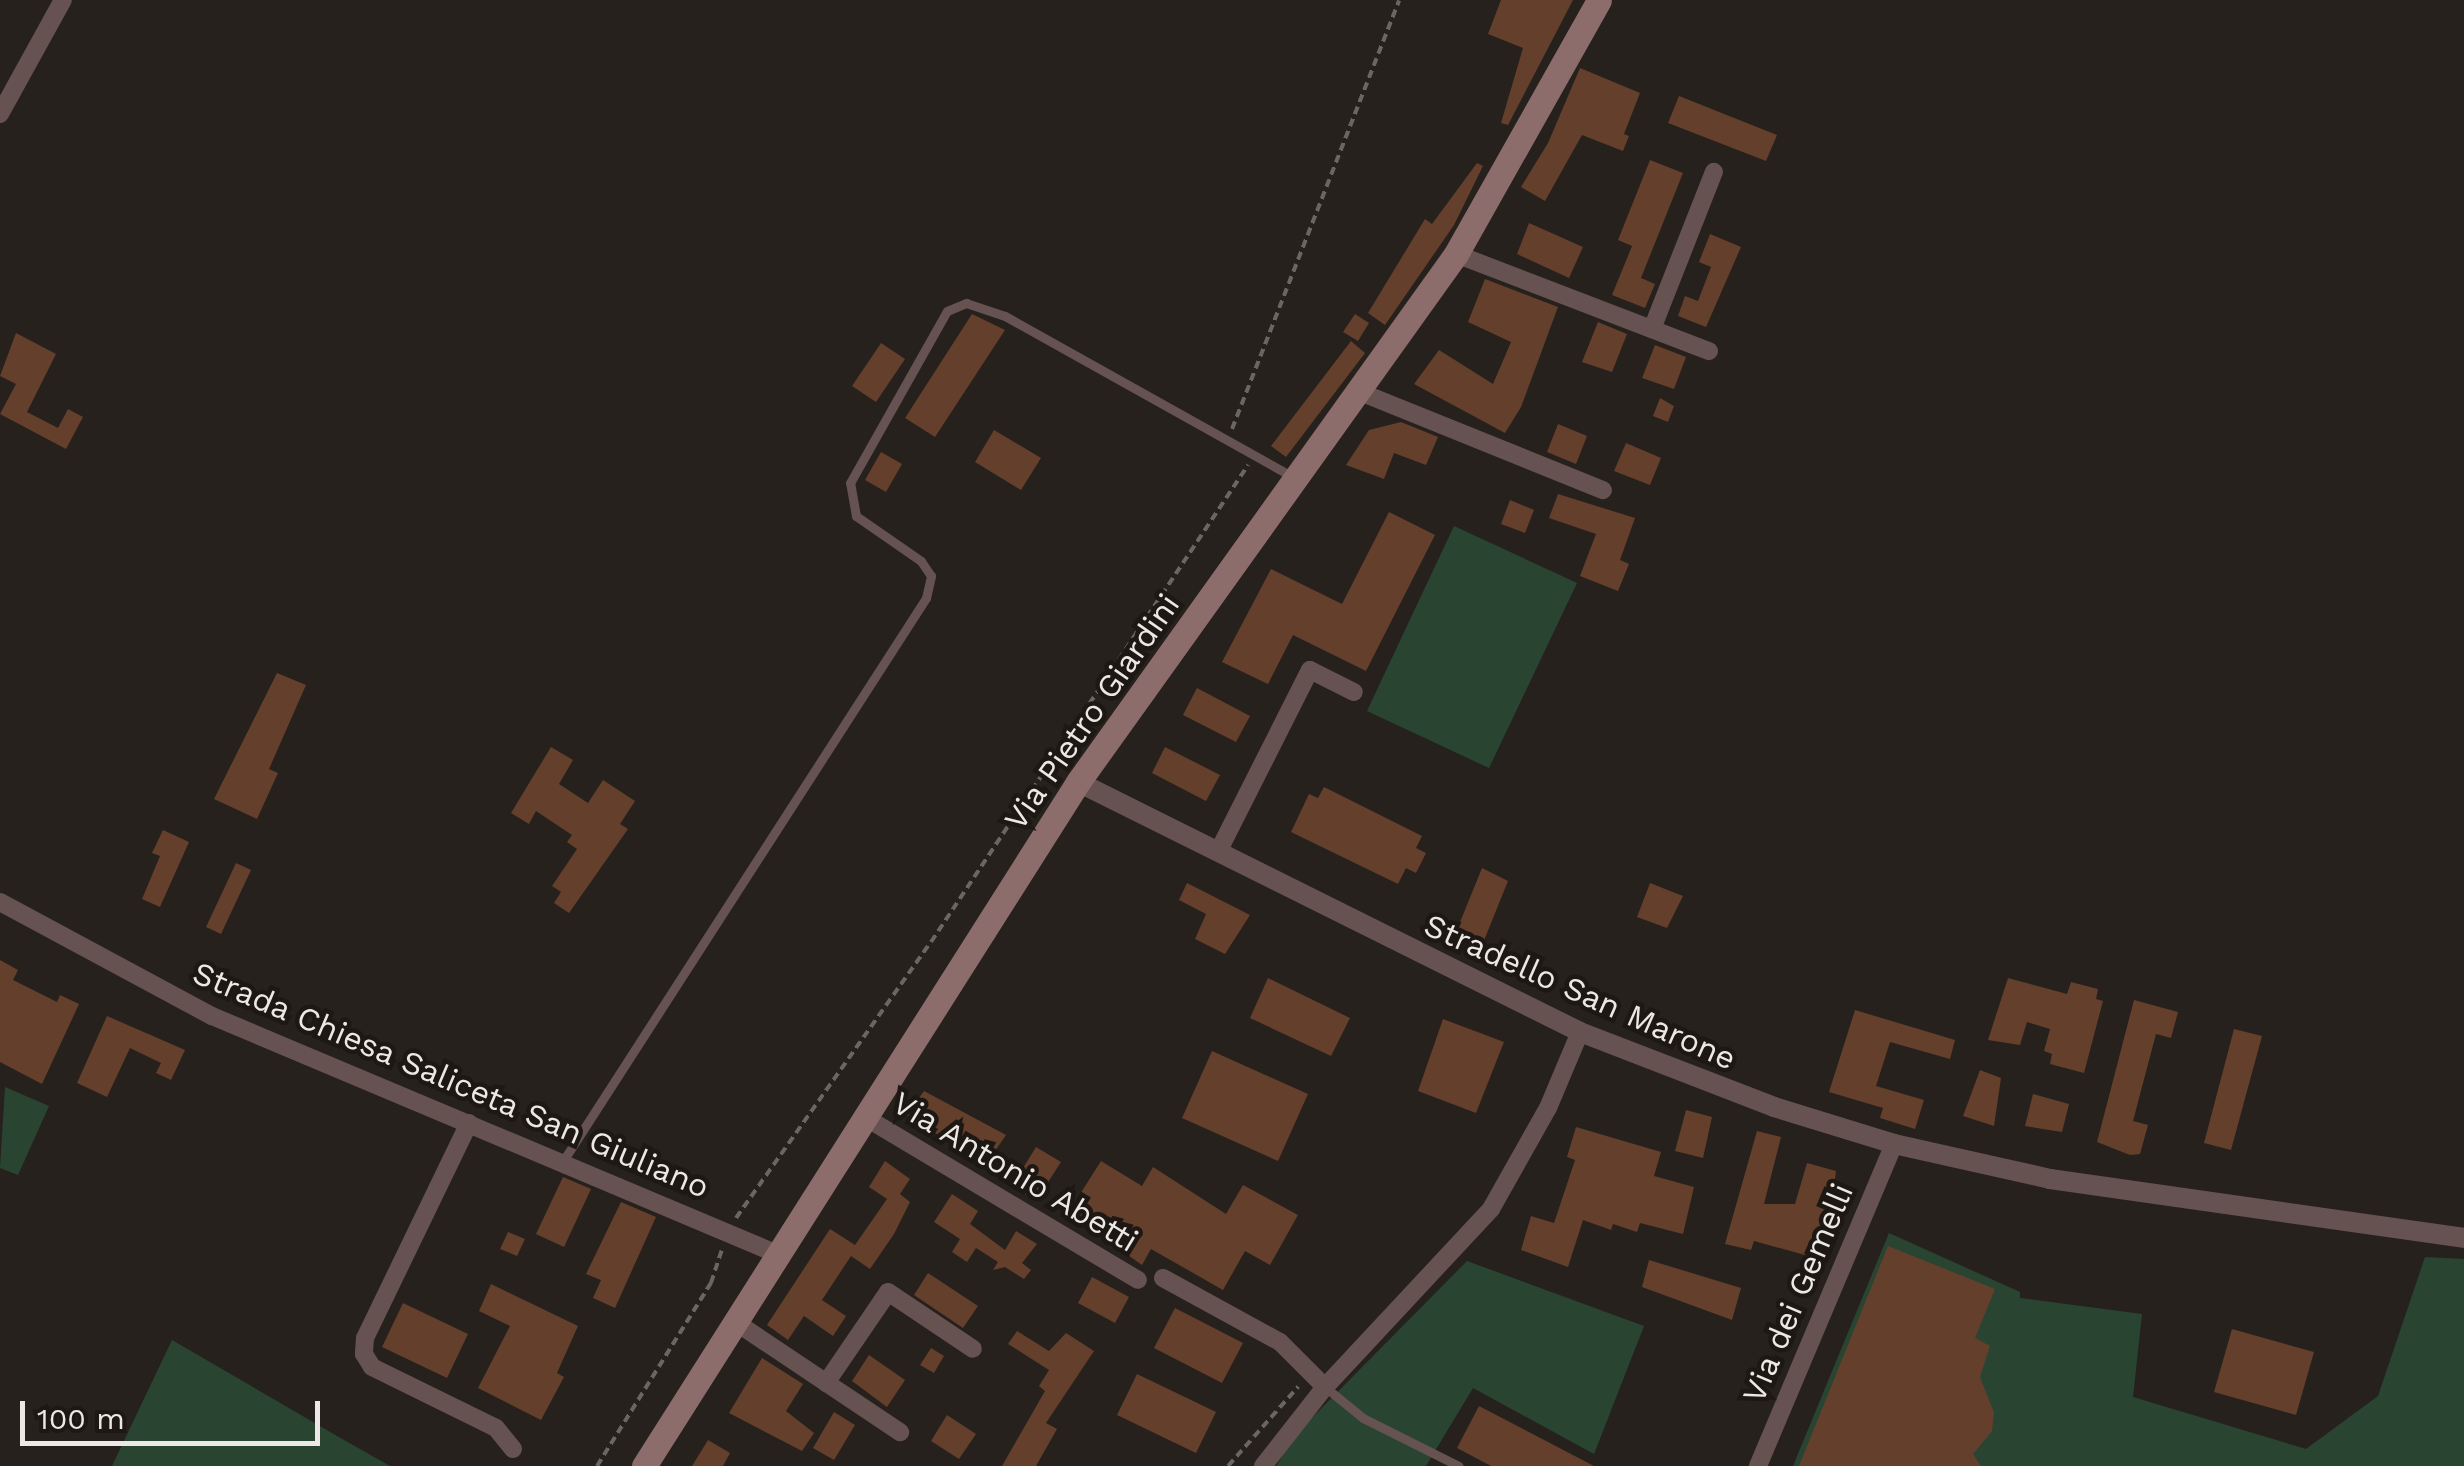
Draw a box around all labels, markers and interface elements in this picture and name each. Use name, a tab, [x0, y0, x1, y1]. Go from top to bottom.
street label: Via Pietro Giardini	[996, 586, 1188, 838]
street label: Stradello San Marone	[1418, 906, 1742, 1078]
street label: Strada Chiesa Saliceta San Giuliano	[186, 953, 716, 1207]
street label: Via Antonio Abetti	[884, 1083, 1146, 1261]
street label: Via dei Gemelli	[1734, 1177, 1862, 1409]
scale bar	[25, 1381, 325, 1443]
text: 100 m	[37, 1401, 125, 1436]

